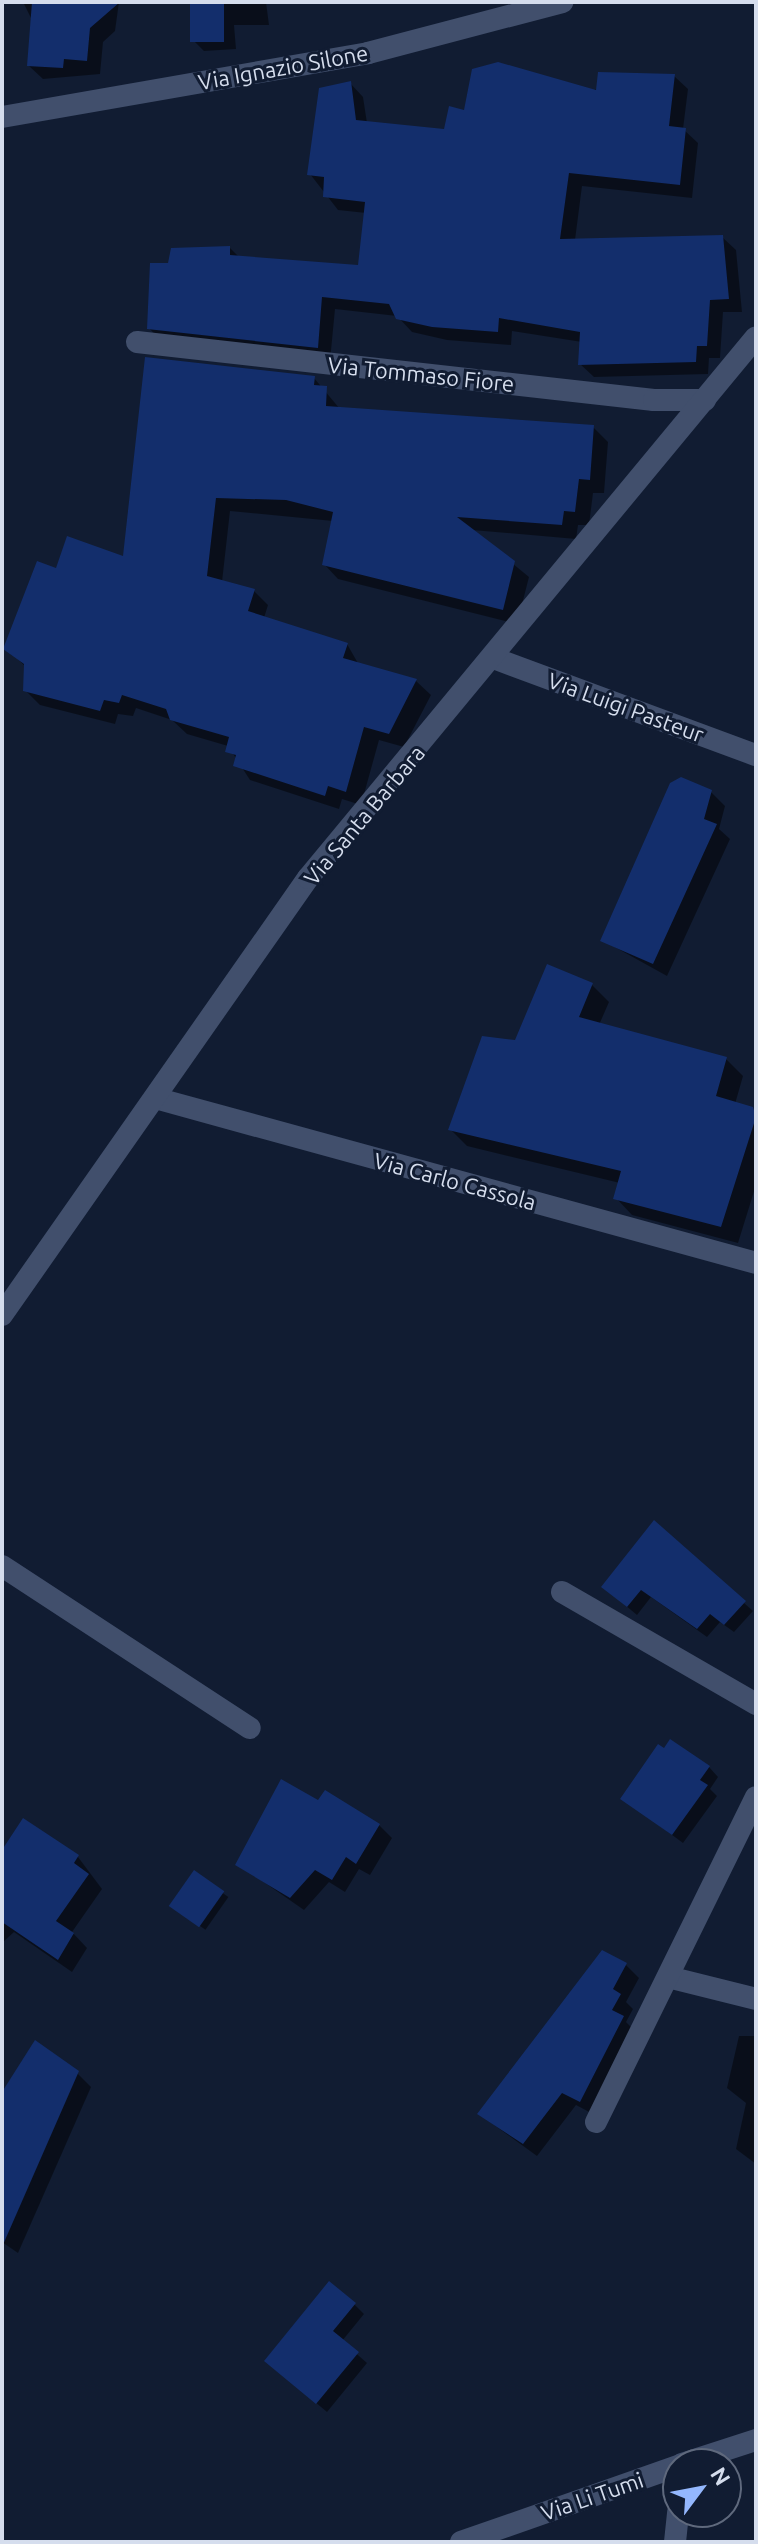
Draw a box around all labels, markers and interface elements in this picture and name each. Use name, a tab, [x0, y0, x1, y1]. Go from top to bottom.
street label: Via Ignazio Silone	[196, 39, 370, 95]
street label: Via Tommaso Fiore	[326, 351, 516, 397]
street label: Via Luigi Pasteur	[544, 667, 708, 747]
street label: Via Santa Barbara	[298, 740, 430, 890]
street label: Via Carlo Cassola	[371, 1147, 539, 1215]
north arrow	[662, 2448, 742, 2528]
text: N	[706, 2462, 736, 2490]
street label: Via Li Tumi	[537, 2466, 647, 2526]

